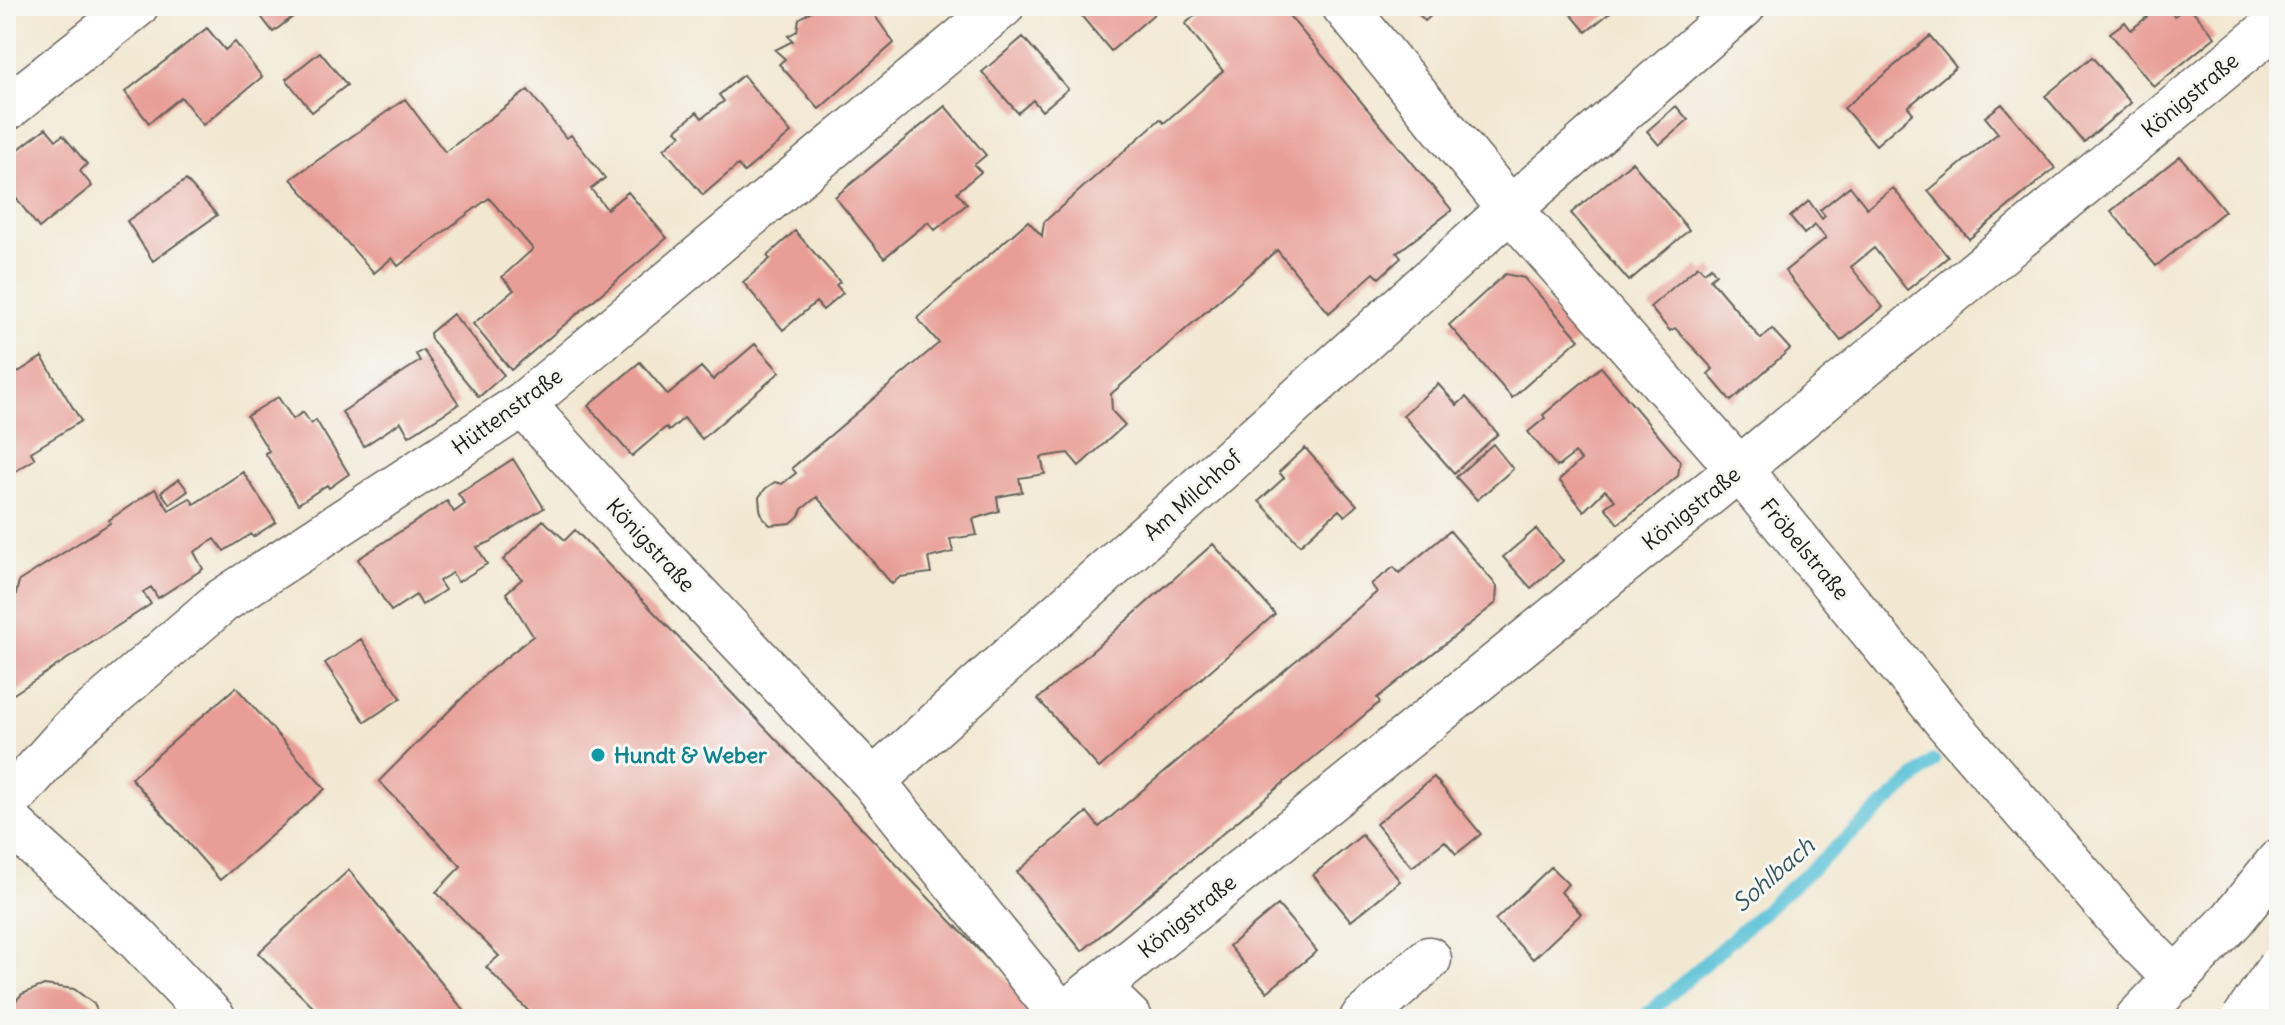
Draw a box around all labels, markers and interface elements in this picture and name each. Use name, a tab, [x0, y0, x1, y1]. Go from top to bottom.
street label: Königstraße	[2136, 46, 2244, 144]
street label: Hüttenstraße	[446, 361, 568, 461]
street label: Am Milchhof	[1137, 443, 1247, 546]
street label: Königstraße	[1636, 460, 1746, 556]
street label: Königstraße	[600, 492, 702, 598]
street label: Fröbelstraße	[1754, 492, 1856, 606]
place label: Hundt & Weber	[614, 741, 768, 769]
marker: Hundt & Weber	[589, 746, 607, 764]
water label: Sohlbach	[1726, 829, 1821, 918]
street label: Königstraße	[1132, 868, 1242, 964]

